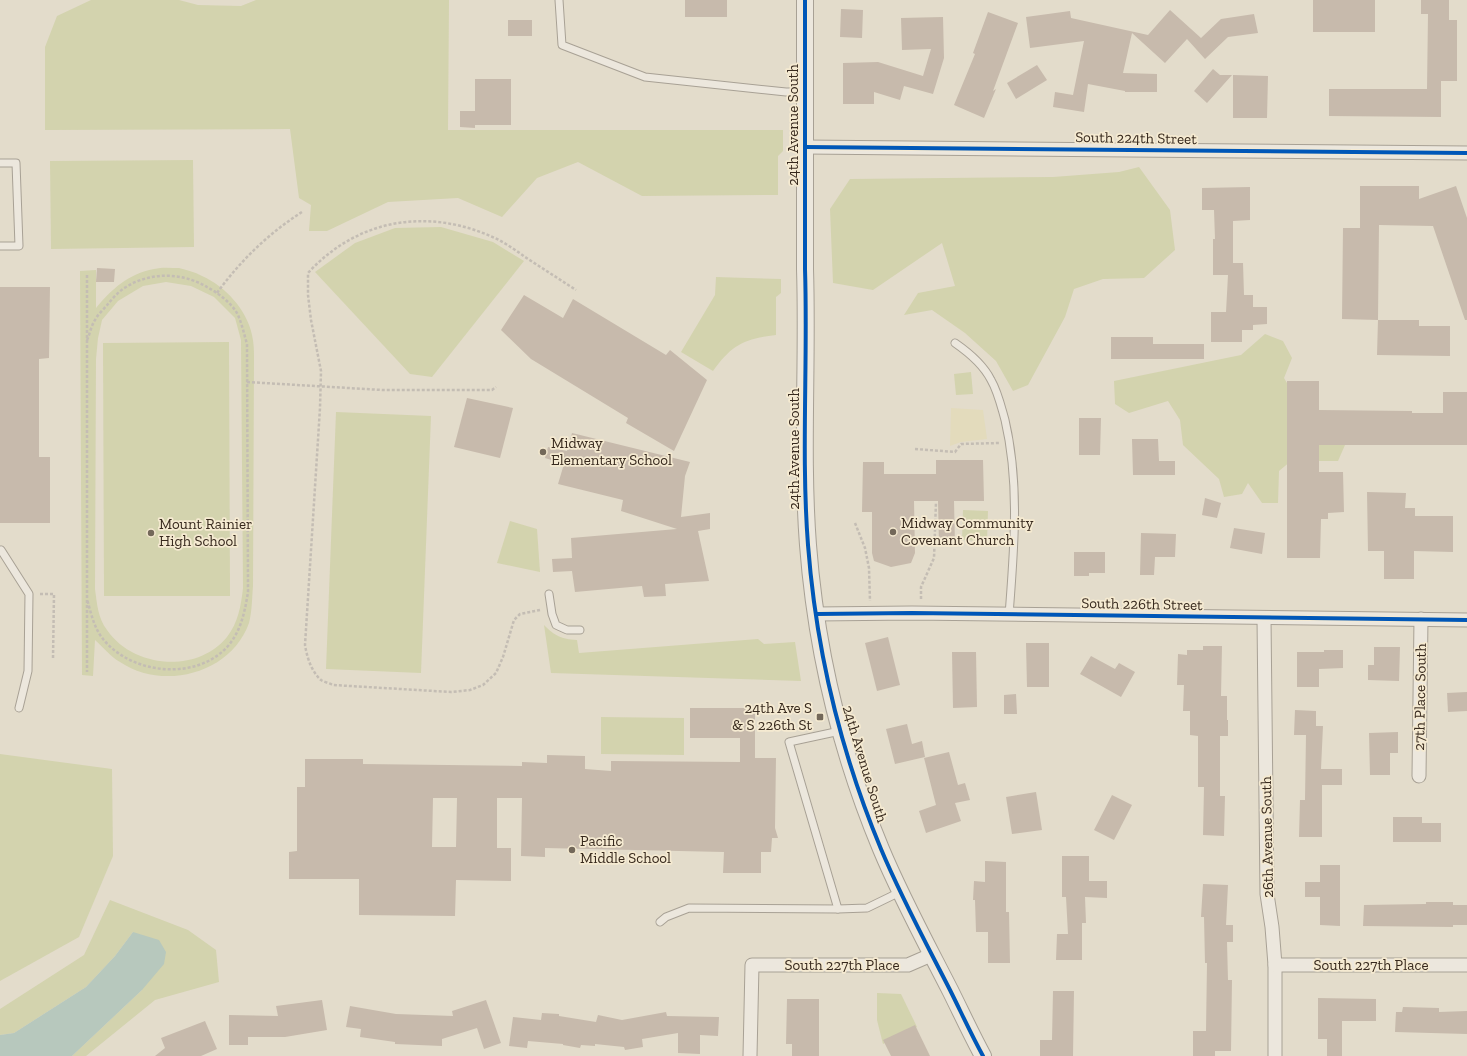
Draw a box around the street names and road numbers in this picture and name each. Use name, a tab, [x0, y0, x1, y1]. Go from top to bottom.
street label: 24th Avenue South	[784, 64, 802, 186]
street label: South 224th Street	[1075, 128, 1197, 148]
street label: 24th Avenue South	[785, 388, 803, 510]
street label: South 226th Street	[1081, 594, 1203, 614]
street label: 27th Place South	[1410, 643, 1430, 751]
street label: 24th Avenue South	[839, 703, 892, 825]
street label: 26th Avenue South	[1257, 776, 1277, 898]
street label: South 227th Place	[785, 956, 899, 974]
street label: South 227th Place	[1314, 956, 1428, 974]

